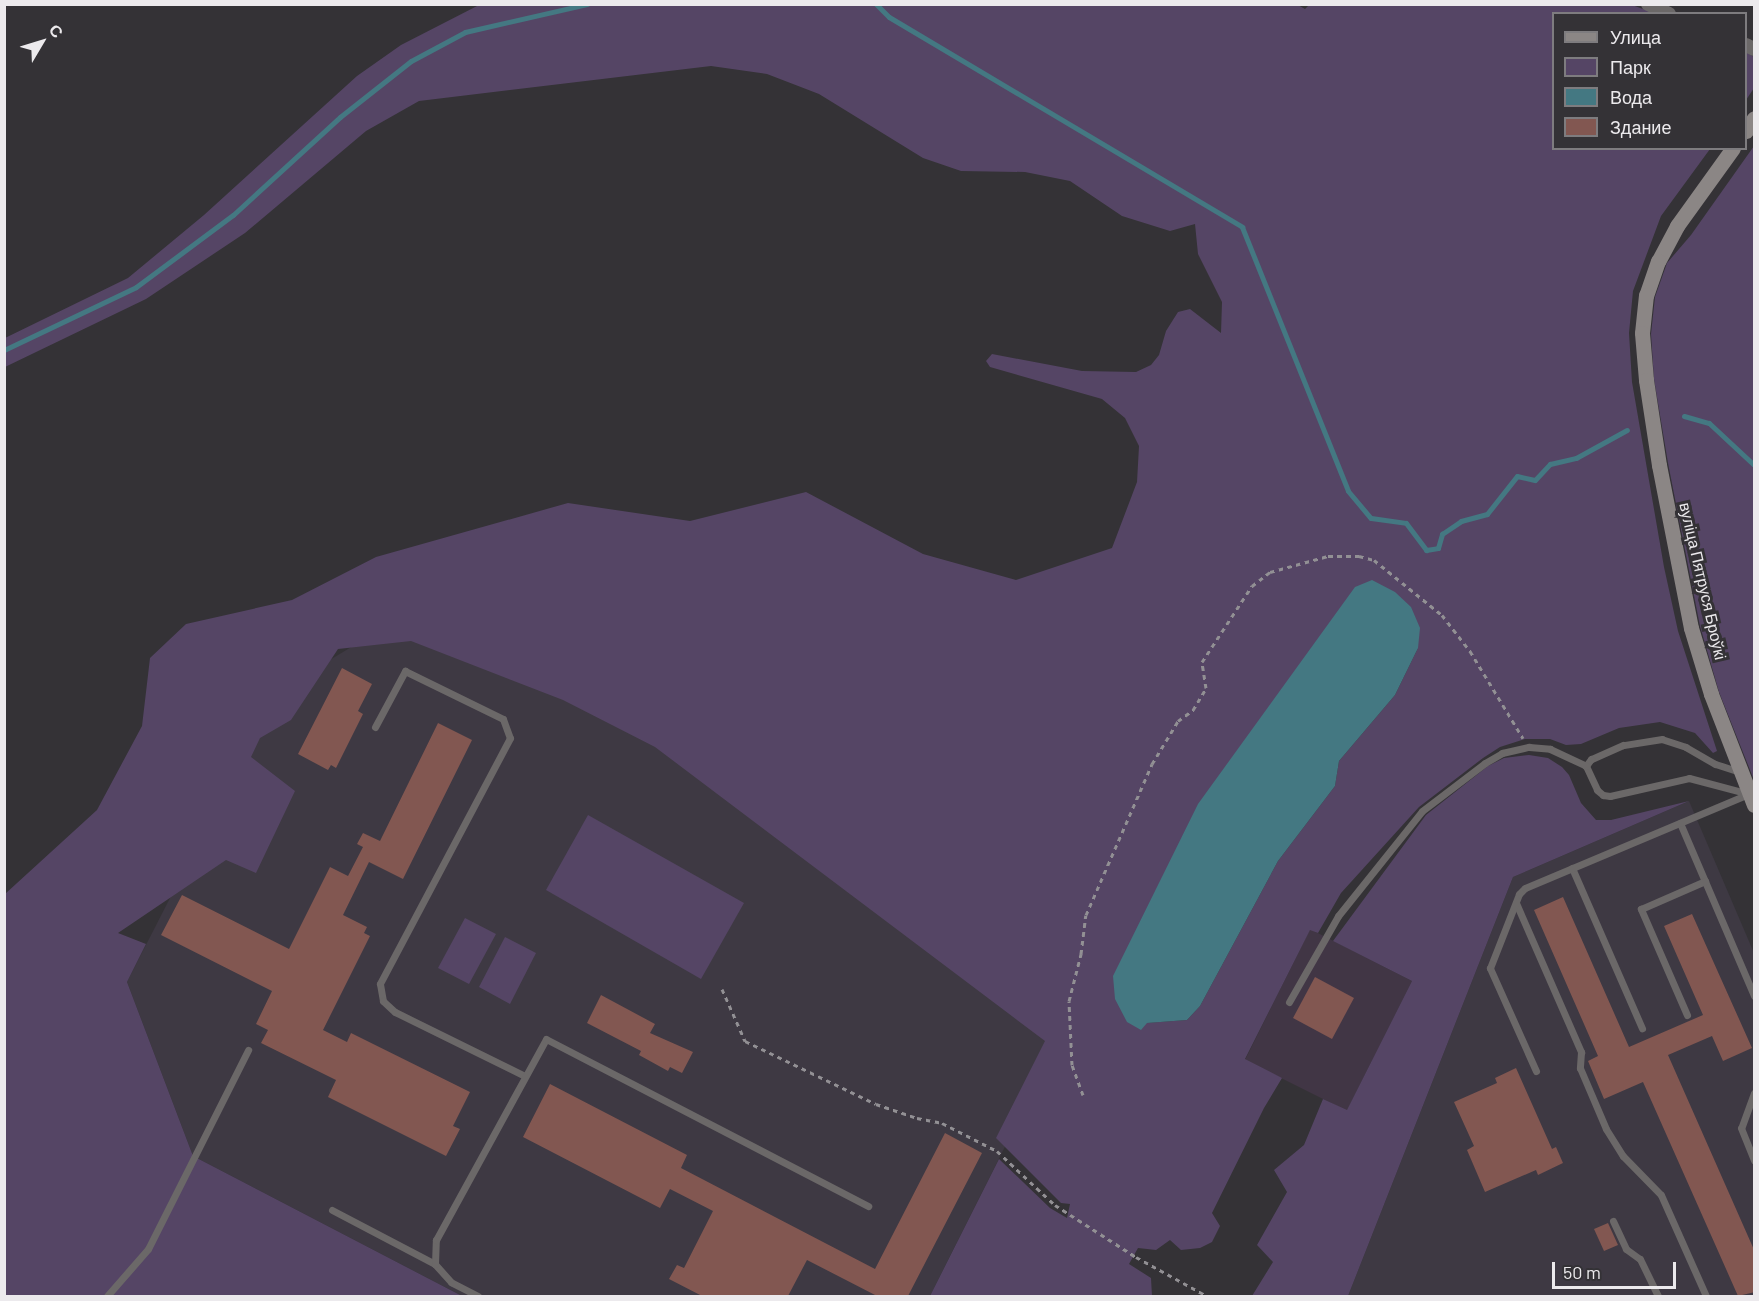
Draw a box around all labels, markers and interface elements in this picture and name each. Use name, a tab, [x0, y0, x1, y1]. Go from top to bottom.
north arrow	[12, 12, 72, 72]
legend	[1552, 12, 1747, 150]
text: С	[46, 20, 68, 41]
text: Улица	[1610, 26, 1661, 48]
text: Парк	[1610, 56, 1651, 78]
text: Вода	[1610, 86, 1652, 108]
text: Здание	[1610, 116, 1671, 138]
street label: вуліца Пятруся Броўкі	[1676, 501, 1730, 661]
scale bar	[1555, 1250, 1680, 1288]
text: 50 m	[1563, 1261, 1601, 1283]

